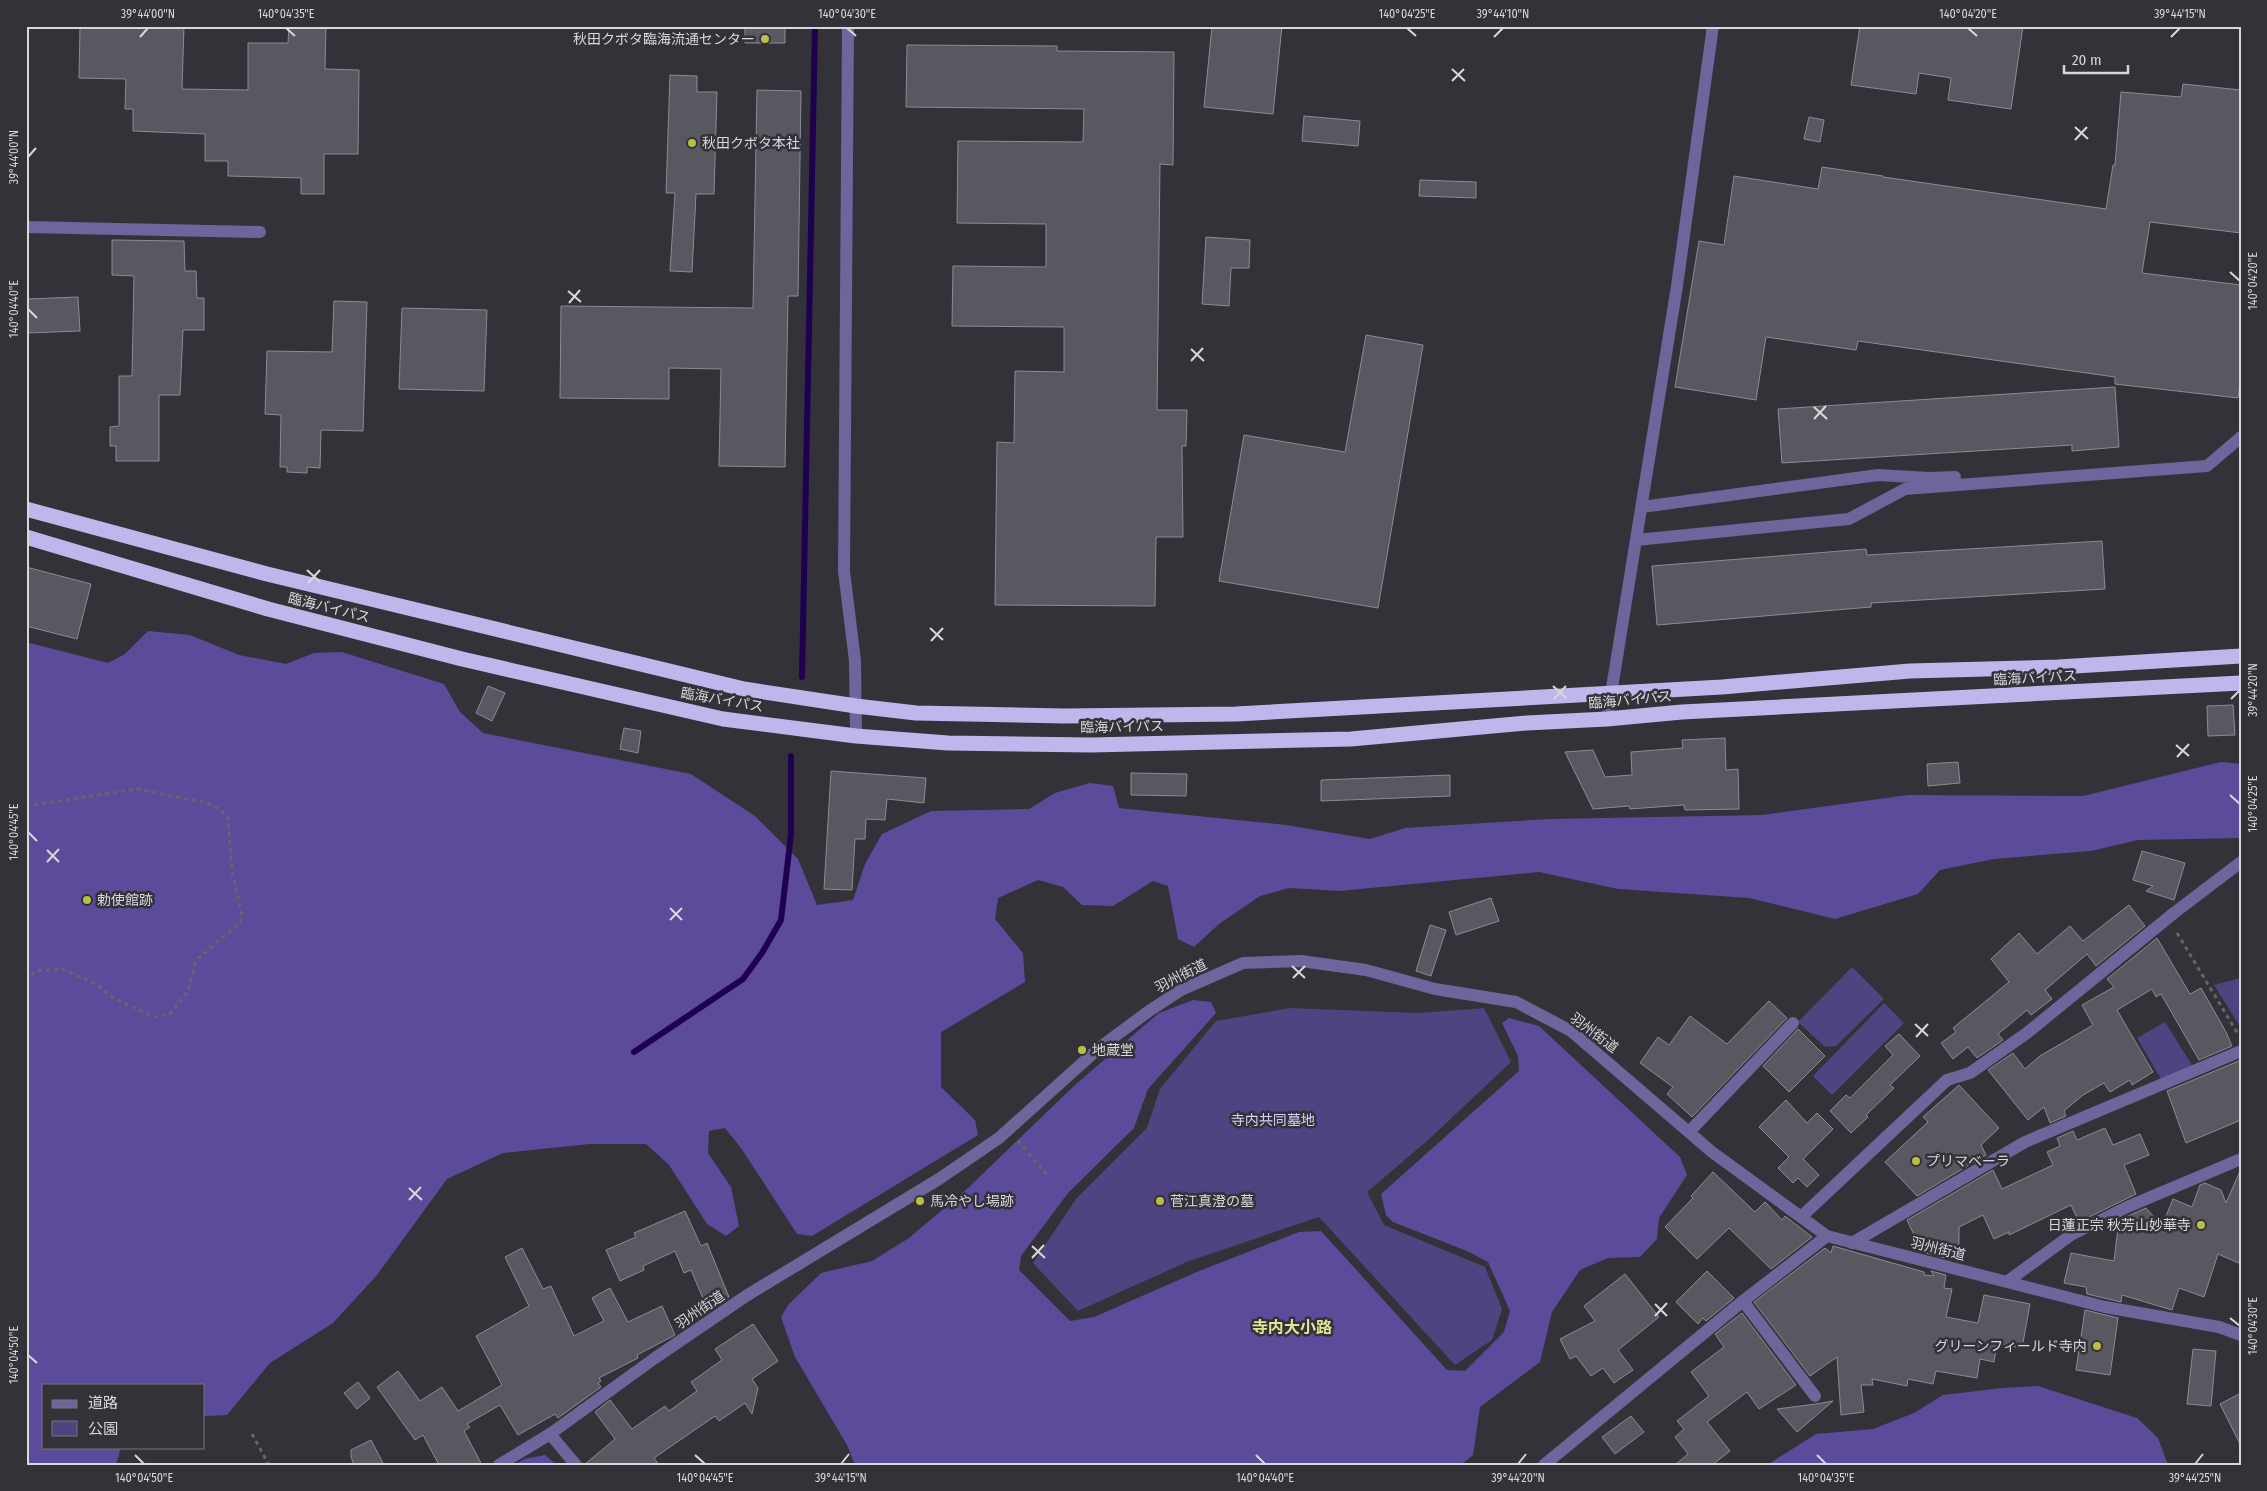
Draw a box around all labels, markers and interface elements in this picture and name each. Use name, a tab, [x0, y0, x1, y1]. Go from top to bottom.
text: 39°44'00"N	[121, 7, 175, 21]
text: 140°04'35"E	[258, 7, 315, 21]
text: 140°04'30"E	[818, 7, 876, 21]
text: 140°04'25"E	[1379, 7, 1436, 21]
text: 39°44'10"N	[1477, 7, 1529, 21]
text: 140°04'20"E	[1939, 7, 1997, 21]
text: 39°44'15"N	[2154, 7, 2206, 21]
place label: 秋田クボタ臨海流通センター	[573, 31, 755, 48]
marker: 秋田クボタ臨海流通センター	[759, 33, 771, 45]
scale bar	[2064, 42, 2128, 74]
text: 20 m	[2072, 51, 2102, 69]
text: 39°44'00"N	[7, 130, 21, 184]
place label: 秋田クボタ本社	[702, 135, 800, 152]
marker: 秋田クボタ本社	[686, 137, 698, 149]
text: 140°04'20"E	[2246, 252, 2260, 310]
text: 140°04'40"E	[7, 280, 21, 338]
street label: 臨海バイパス	[286, 590, 372, 626]
text: 39°44'20"N	[2246, 663, 2260, 717]
street label: 臨海バイパス	[1993, 667, 2077, 689]
street label: 臨海バイパス	[679, 684, 765, 716]
street label: 臨海バイパス	[1588, 688, 1672, 712]
street label: 臨海バイパス	[1080, 718, 1164, 736]
text: 140°04'25"E	[2246, 775, 2260, 832]
text: 140°04'45"E	[7, 803, 21, 860]
place label: 勅使館跡	[97, 892, 153, 909]
marker: 勅使館跡	[81, 894, 93, 906]
street label: 羽州街道	[1152, 956, 1210, 996]
street label: 羽州街道	[1567, 1009, 1621, 1057]
place label: 地蔵堂	[1092, 1042, 1134, 1059]
marker: 地蔵堂	[1076, 1044, 1088, 1056]
park label: 寺内共同墓地	[1231, 1112, 1315, 1129]
place label: プリマベーラ	[1926, 1153, 2010, 1170]
marker: プリマベーラ	[1910, 1155, 1922, 1167]
place label: 馬冷やし場跡	[930, 1193, 1014, 1210]
place label: 菅江真澄の墓	[1170, 1193, 1254, 1210]
marker: 馬冷やし場跡	[914, 1195, 926, 1207]
marker: 菅江真澄の墓	[1154, 1195, 1166, 1207]
place label: 日蓮正宗 秋芳山妙華寺	[2048, 1217, 2191, 1234]
marker: 日蓮正宗 秋芳山妙華寺	[2195, 1219, 2207, 1231]
street label: 羽州街道	[1909, 1234, 1967, 1264]
street label: 羽州街道	[672, 1287, 728, 1333]
text: 140°04'30"E	[2246, 1297, 2260, 1355]
district label: 寺内大小路	[1252, 1318, 1332, 1337]
text: 140°04'50"E	[7, 1326, 21, 1384]
place label: グリーンフィールド寺内	[1934, 1338, 2087, 1355]
marker: グリーンフィールド寺内	[2091, 1340, 2103, 1352]
legend	[42, 1384, 205, 1448]
text: 道路	[88, 1394, 118, 1412]
text: 公園	[88, 1420, 118, 1438]
text: 140°04'50"E	[115, 1471, 173, 1485]
text: 140°04'45"E	[677, 1471, 734, 1485]
text: 39°44'15"N	[815, 1471, 867, 1485]
text: 140°04'40"E	[1236, 1471, 1294, 1485]
text: 39°44'20"N	[1491, 1471, 1545, 1485]
text: 140°04'35"E	[1798, 1471, 1855, 1485]
text: 39°44'25"N	[2169, 1471, 2221, 1485]

